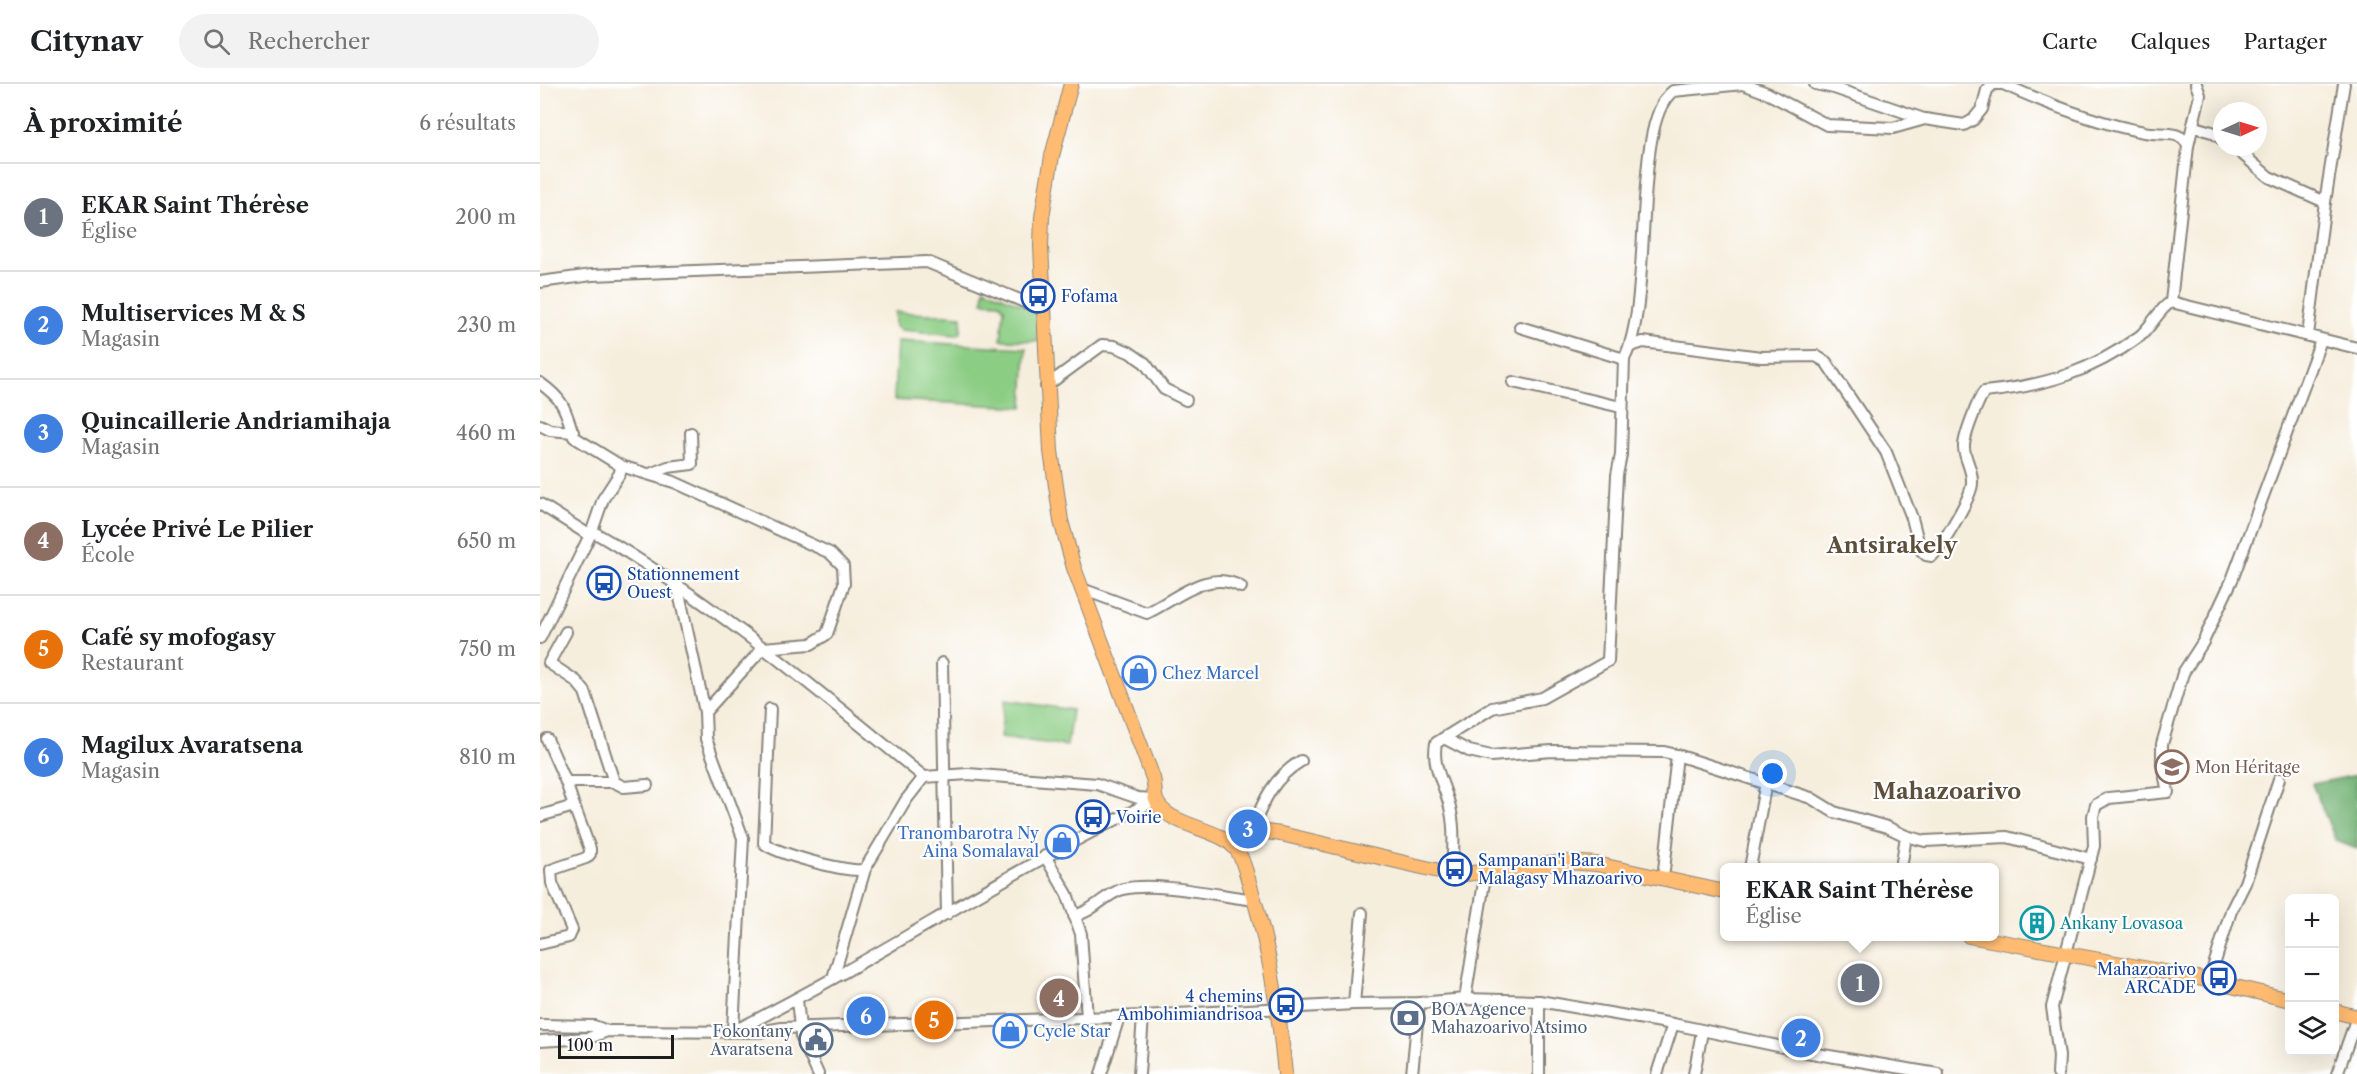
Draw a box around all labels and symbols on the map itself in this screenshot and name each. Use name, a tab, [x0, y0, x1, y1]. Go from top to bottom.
north arrow	[2213, 102, 2267, 156]
bus stop icon: Fofama	[1020, 278, 1056, 314]
place label: Fofama	[1061, 286, 1119, 306]
district label: Antsirakely	[1826, 532, 1958, 559]
place label: Stationnement Ouest	[627, 564, 740, 602]
bus stop icon: Stationnement Ouest	[586, 565, 622, 601]
shop icon: Chez Marcel	[1121, 655, 1157, 691]
place label: Chez Marcel	[1162, 663, 1259, 683]
school or university icon: Mon Héritage	[2154, 749, 2190, 785]
place label: Mon Héritage	[2195, 757, 2300, 777]
your location	[1758, 759, 1787, 788]
district label: Mahazoarivo	[1873, 778, 2021, 805]
bus stop icon: Voirie	[1075, 799, 1111, 835]
pin: 3	[1228, 806, 1268, 852]
place label: Voirie	[1115, 807, 1161, 827]
place label: Tranombarotra Ny Aina Somalaval	[897, 823, 1040, 861]
shop icon: Tranombarotra Ny Aina Somalaval	[1044, 824, 1080, 860]
place label: Sampanan'i Bara Malagasy Mhazoarivo	[1478, 850, 1643, 888]
bus stop icon: Sampanan'i Bara Malagasy Mhazoarivo	[1437, 851, 1473, 887]
building icon: Ankany Lovasoa	[2019, 905, 2055, 941]
place label: Ankany Lovasoa	[2059, 913, 2184, 933]
place label: Mahazoarivo ARCADE	[2097, 959, 2196, 997]
pin: 1	[1840, 960, 1880, 1006]
bus stop icon: Mahazoarivo ARCADE	[2201, 960, 2237, 996]
pin: 4	[1040, 976, 1078, 1020]
place label: 4 chemins Ambohimiandrisoa	[1116, 986, 1264, 1024]
bus stop icon: 4 chemins Ambohimiandrisoa	[1268, 987, 1304, 1023]
pin: 6	[846, 994, 886, 1038]
pin: 5	[914, 998, 954, 1042]
place label: BOA Agence Mahazoarivo Atsimo	[1431, 999, 1588, 1037]
bank icon: BOA Agence Mahazoarivo Atsimo	[1390, 1000, 1426, 1036]
shop icon: Cycle Star	[992, 1013, 1028, 1049]
pin: 2	[1782, 1016, 1820, 1060]
place label: Fokontany Avaratsena	[709, 1021, 794, 1059]
place label: Cycle Star	[1033, 1021, 1111, 1041]
public building icon: Fokontany Avaratsena	[798, 1022, 834, 1058]
scale bar	[558, 1032, 674, 1060]

